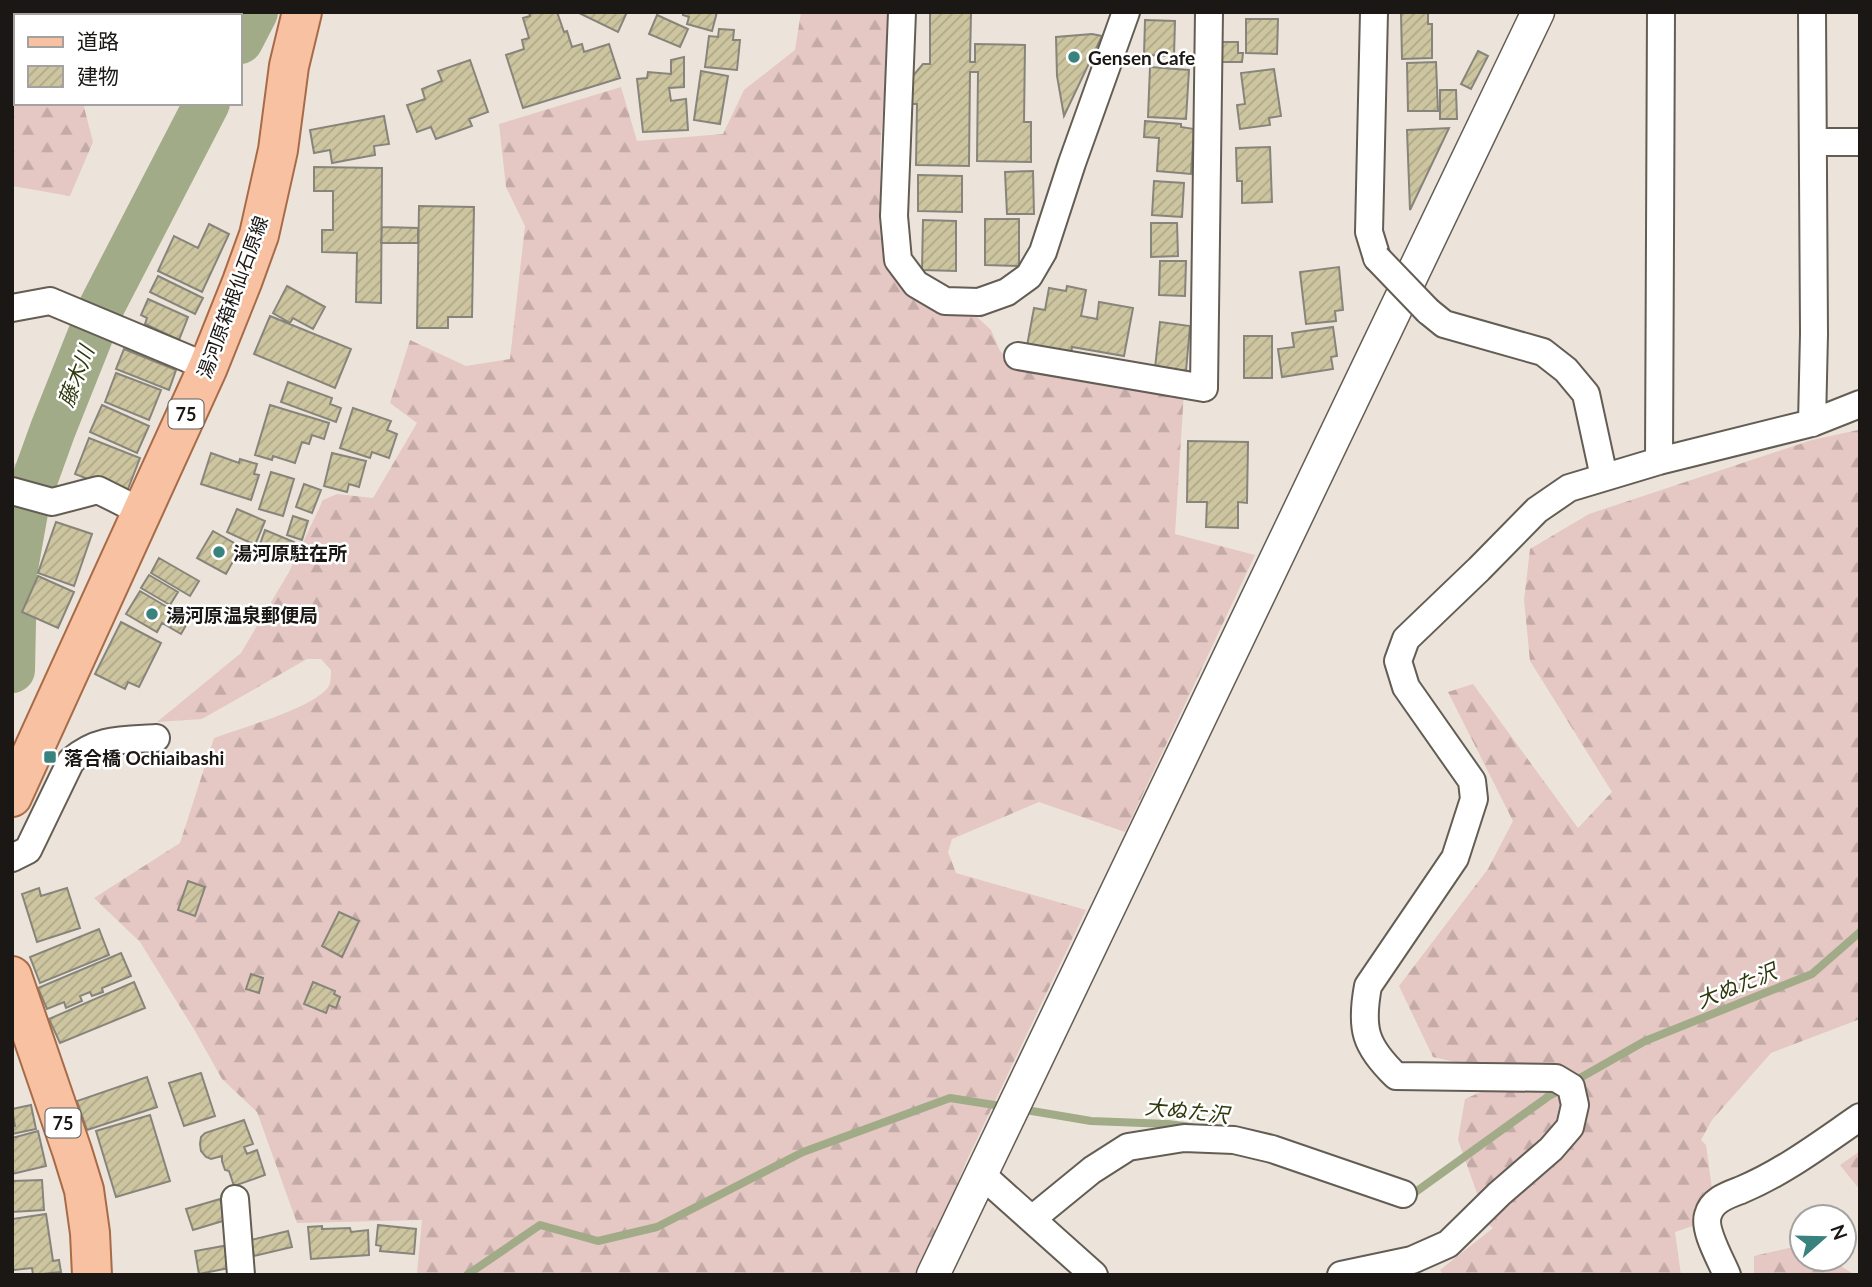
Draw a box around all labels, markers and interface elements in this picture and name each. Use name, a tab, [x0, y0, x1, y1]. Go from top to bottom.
legend	[14, 14, 242, 105]
text: 道路	[77, 28, 119, 53]
place label: Gensen Cafe	[1088, 46, 1195, 69]
marker: Gensen Cafe	[1066, 49, 1082, 65]
text: 建物	[77, 63, 119, 88]
street label: 湯河原箱根仙石原線	[192, 213, 272, 381]
water label: 藤木川	[52, 340, 99, 410]
road number: 75	[168, 400, 204, 428]
place label: 湯河原駐在所	[233, 541, 347, 564]
marker: 湯河原駐在所	[211, 544, 227, 560]
place label: 湯河原温泉郵便局	[166, 603, 318, 626]
marker: 湯河原温泉郵便局	[144, 606, 160, 622]
place label: 落合橋 Ochiaibashi	[64, 746, 224, 769]
marker: 落合橋 Ochiaibashi	[42, 749, 58, 765]
water label: 大ぬた沢	[1692, 957, 1782, 1012]
water label: 大ぬた沢	[1144, 1093, 1233, 1127]
road number: 75	[46, 1108, 80, 1138]
north arrow	[1788, 1203, 1858, 1273]
text: N	[1826, 1221, 1853, 1243]

